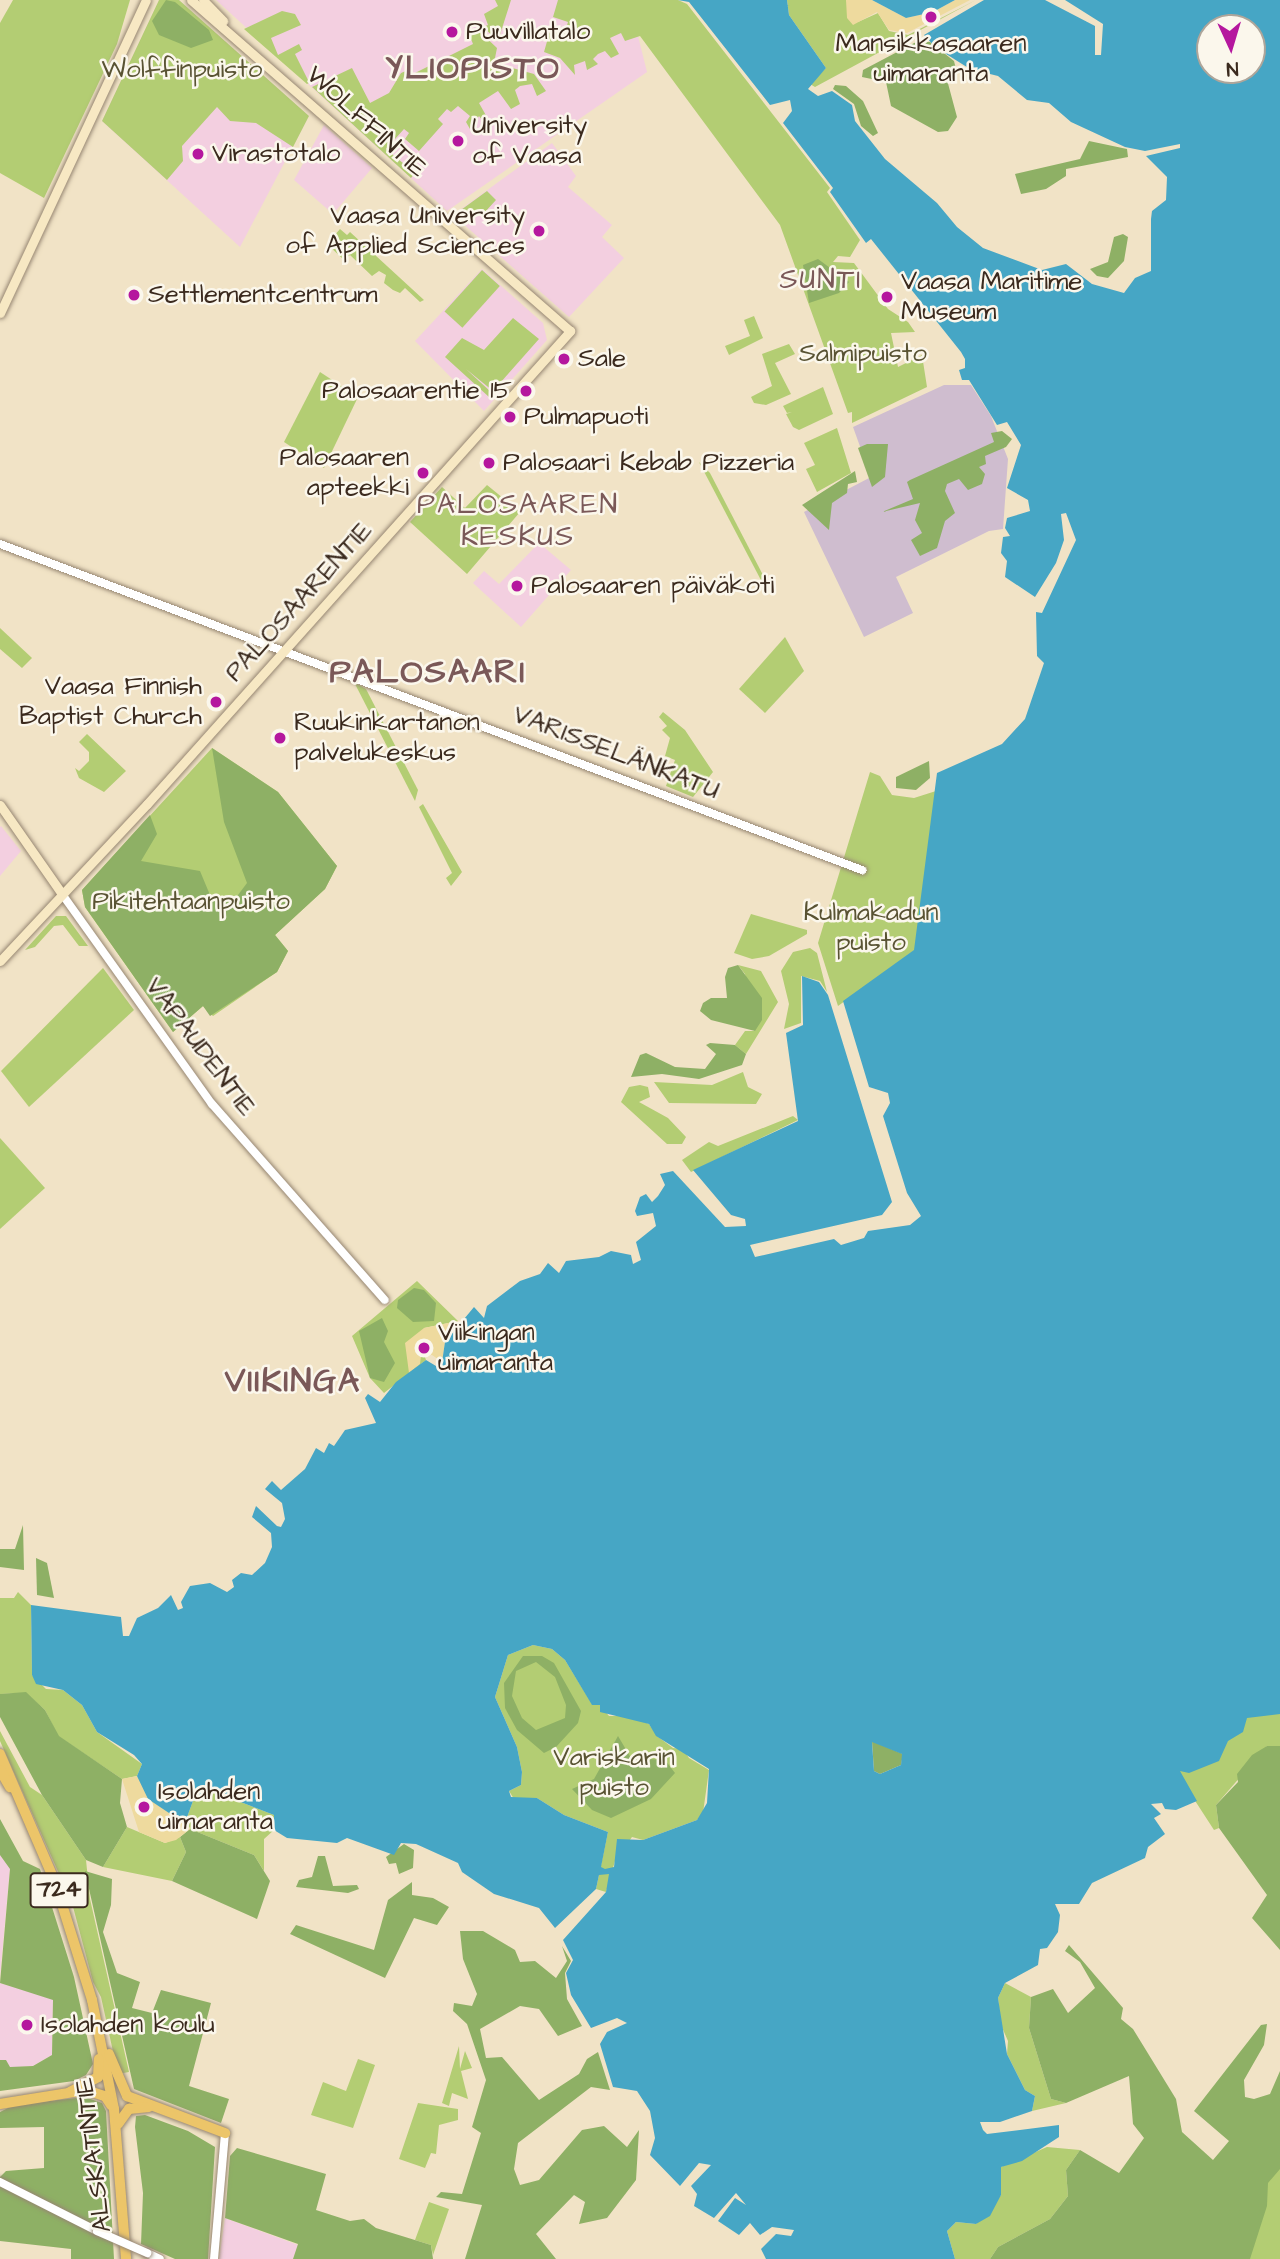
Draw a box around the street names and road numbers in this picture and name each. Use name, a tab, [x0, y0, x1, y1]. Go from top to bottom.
street label: WOLFFINTIE	[299, 60, 433, 184]
street label: PALOSAARENTIE	[219, 516, 379, 688]
street label: VARISSELÄNKATU	[508, 699, 724, 807]
street label: VAPAUDENTIE	[138, 972, 262, 1122]
road number: 724	[29, 1870, 89, 1910]
street label: ALSKATINTIE	[69, 2076, 119, 2234]

